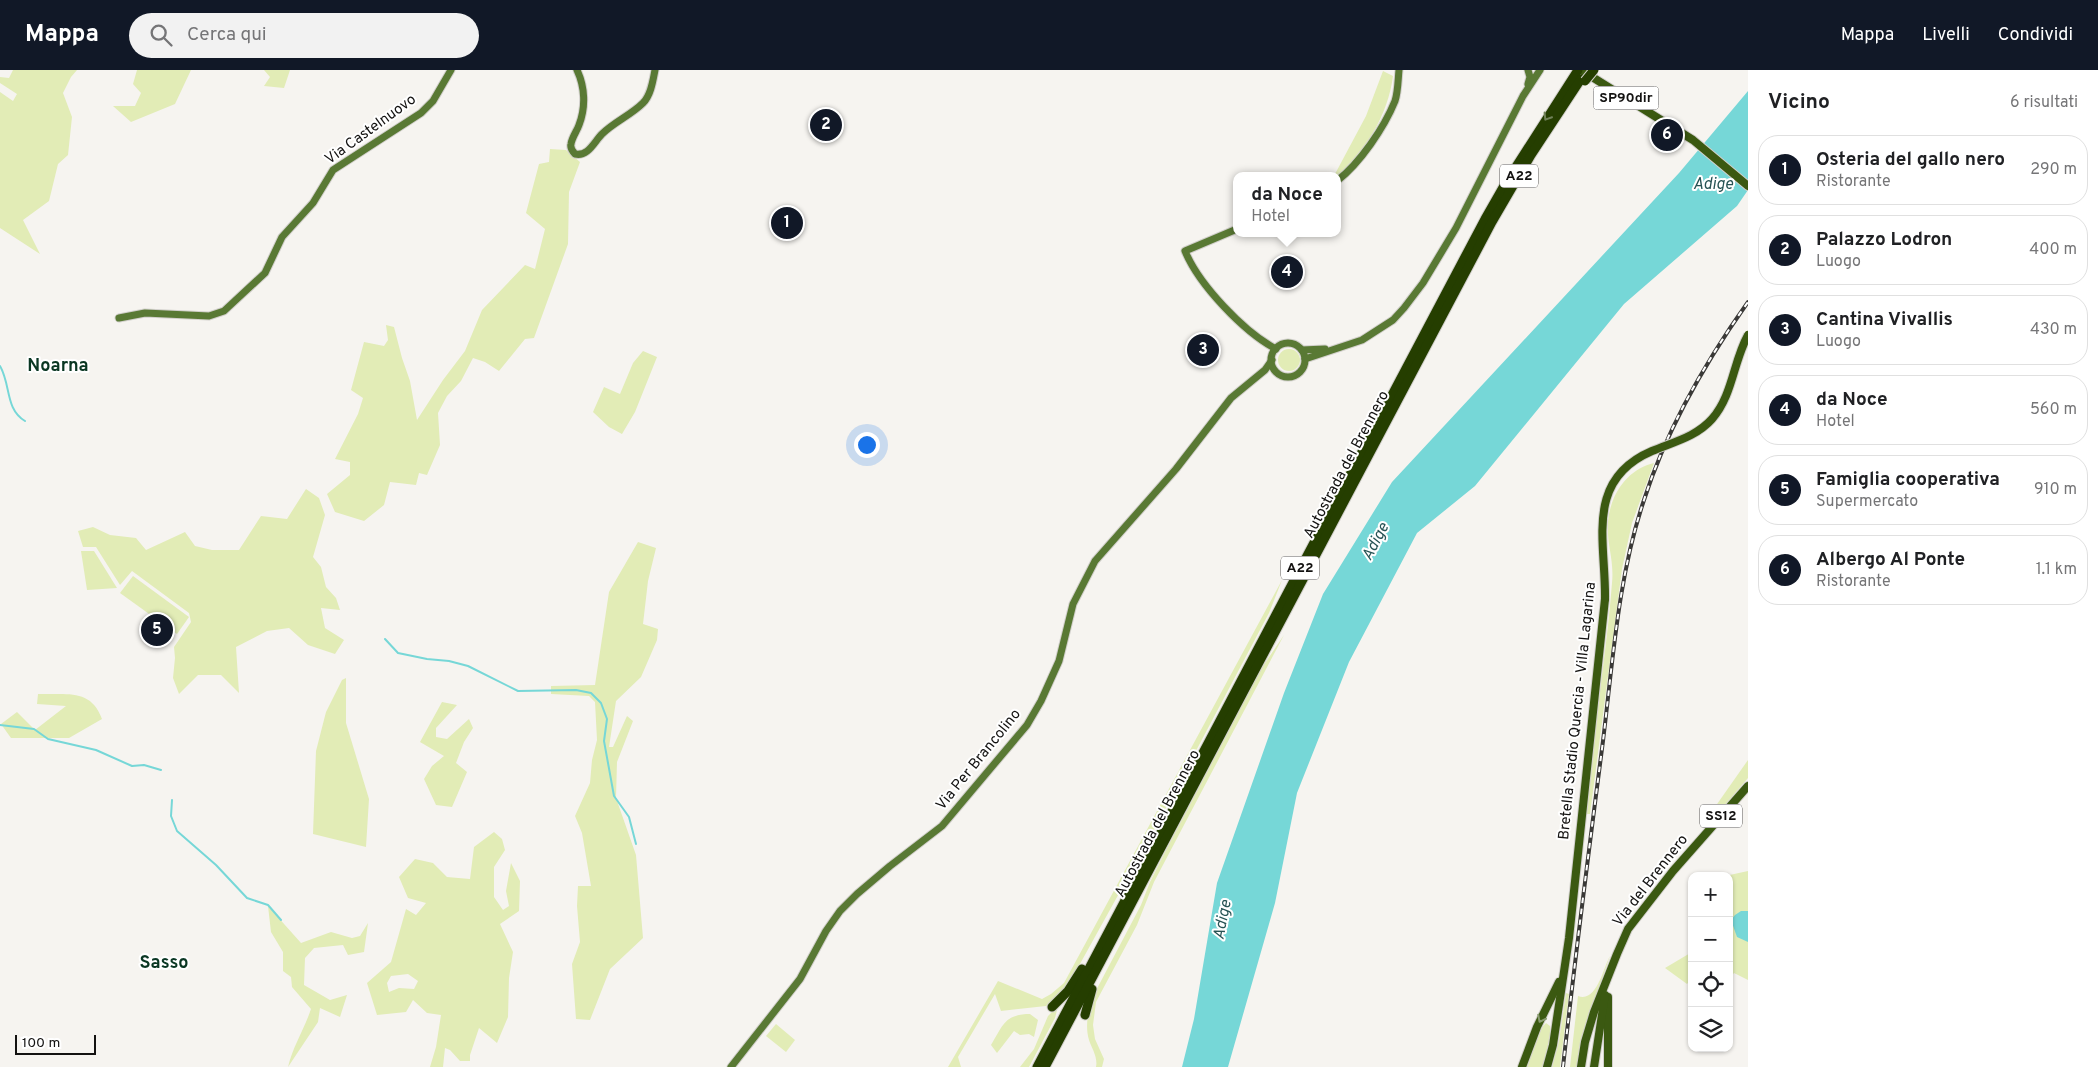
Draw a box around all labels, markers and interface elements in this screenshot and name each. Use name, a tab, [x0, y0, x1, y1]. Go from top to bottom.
search box	[129, 13, 479, 58]
text: Mappa	[25, 20, 99, 50]
icon: search	[147, 21, 175, 49]
text: Cerca qui	[187, 23, 267, 47]
text: Mappa	[1841, 24, 1894, 47]
text: Livelli	[1922, 24, 1970, 47]
text: Condividi	[1998, 24, 2073, 47]
road number: SP90dir	[1594, 86, 1658, 110]
text: Vicino	[1768, 89, 1830, 116]
street label: Via Castelnuovo	[322, 91, 420, 169]
text: 6 risultati	[2010, 93, 2078, 113]
pin: 2	[810, 106, 842, 144]
one-way arrow	[1544, 111, 1553, 120]
pin: 6	[1651, 116, 1683, 154]
text: Osteria del gallo nero	[1816, 148, 2005, 172]
text: 1	[1782, 160, 1788, 180]
text: 290 m	[2030, 160, 2077, 180]
road number: A22	[1500, 164, 1538, 188]
popup	[1233, 172, 1341, 237]
text: Ristorante	[1816, 172, 1891, 192]
water label: Adige	[1693, 175, 1734, 195]
text: da Noce	[1251, 183, 1323, 207]
pin: 1	[771, 204, 803, 242]
text: Hotel	[1251, 207, 1290, 227]
text: Palazzo Lodron	[1816, 228, 1952, 252]
text: 2	[1780, 240, 1790, 260]
text: 400 m	[2029, 240, 2077, 260]
text: Luogo	[1816, 252, 1861, 272]
pin: 4	[1271, 253, 1303, 291]
text: Cantina Vivallis	[1816, 308, 1953, 332]
text: 3	[1780, 320, 1790, 340]
text: 430 m	[2030, 320, 2077, 340]
pin: 3	[1187, 331, 1219, 369]
text: Luogo	[1816, 332, 1861, 352]
district label: Noarna	[27, 355, 89, 378]
street label: Autostrada del Brennero	[1300, 388, 1394, 542]
text: da Noce	[1816, 388, 1888, 412]
text: 4	[1780, 400, 1790, 420]
text: 560 m	[2030, 400, 2077, 420]
text: Hotel	[1816, 412, 1855, 432]
your location	[854, 432, 880, 458]
text: Famiglia cooperativa	[1816, 468, 2000, 492]
text: 5	[1780, 480, 1790, 500]
text: 910 m	[2034, 480, 2077, 500]
text: Supermercato	[1816, 492, 1918, 512]
water label: Adige	[1358, 519, 1395, 564]
text: Albergo Al Ponte	[1816, 548, 1965, 572]
road number: A22	[1281, 556, 1319, 579]
text: 6	[1780, 560, 1790, 580]
text: 1.1 km	[2036, 560, 2077, 580]
text: Ristorante	[1816, 572, 1891, 592]
street label: Bretella Stadio Quercia - Villa Lagarina	[1555, 581, 1601, 841]
pin: 5	[141, 611, 173, 649]
street label: Via Per Brancolino	[932, 705, 1026, 815]
street label: Autostrada del Brennero	[1111, 747, 1205, 901]
road number: SS12	[1700, 804, 1742, 828]
street label: Via del Brennero	[1609, 831, 1693, 931]
map controls	[1688, 872, 1733, 1052]
button: +	[1688, 872, 1733, 917]
water label: Adige	[1209, 898, 1237, 941]
button: −	[1688, 917, 1733, 962]
district label: Sasso	[140, 952, 188, 975]
button: locate	[1688, 962, 1733, 1007]
button: layers	[1688, 1007, 1733, 1052]
one-way arrow	[1537, 1014, 1547, 1023]
scale bar	[15, 1032, 96, 1055]
text: 100 m	[22, 1035, 60, 1052]

